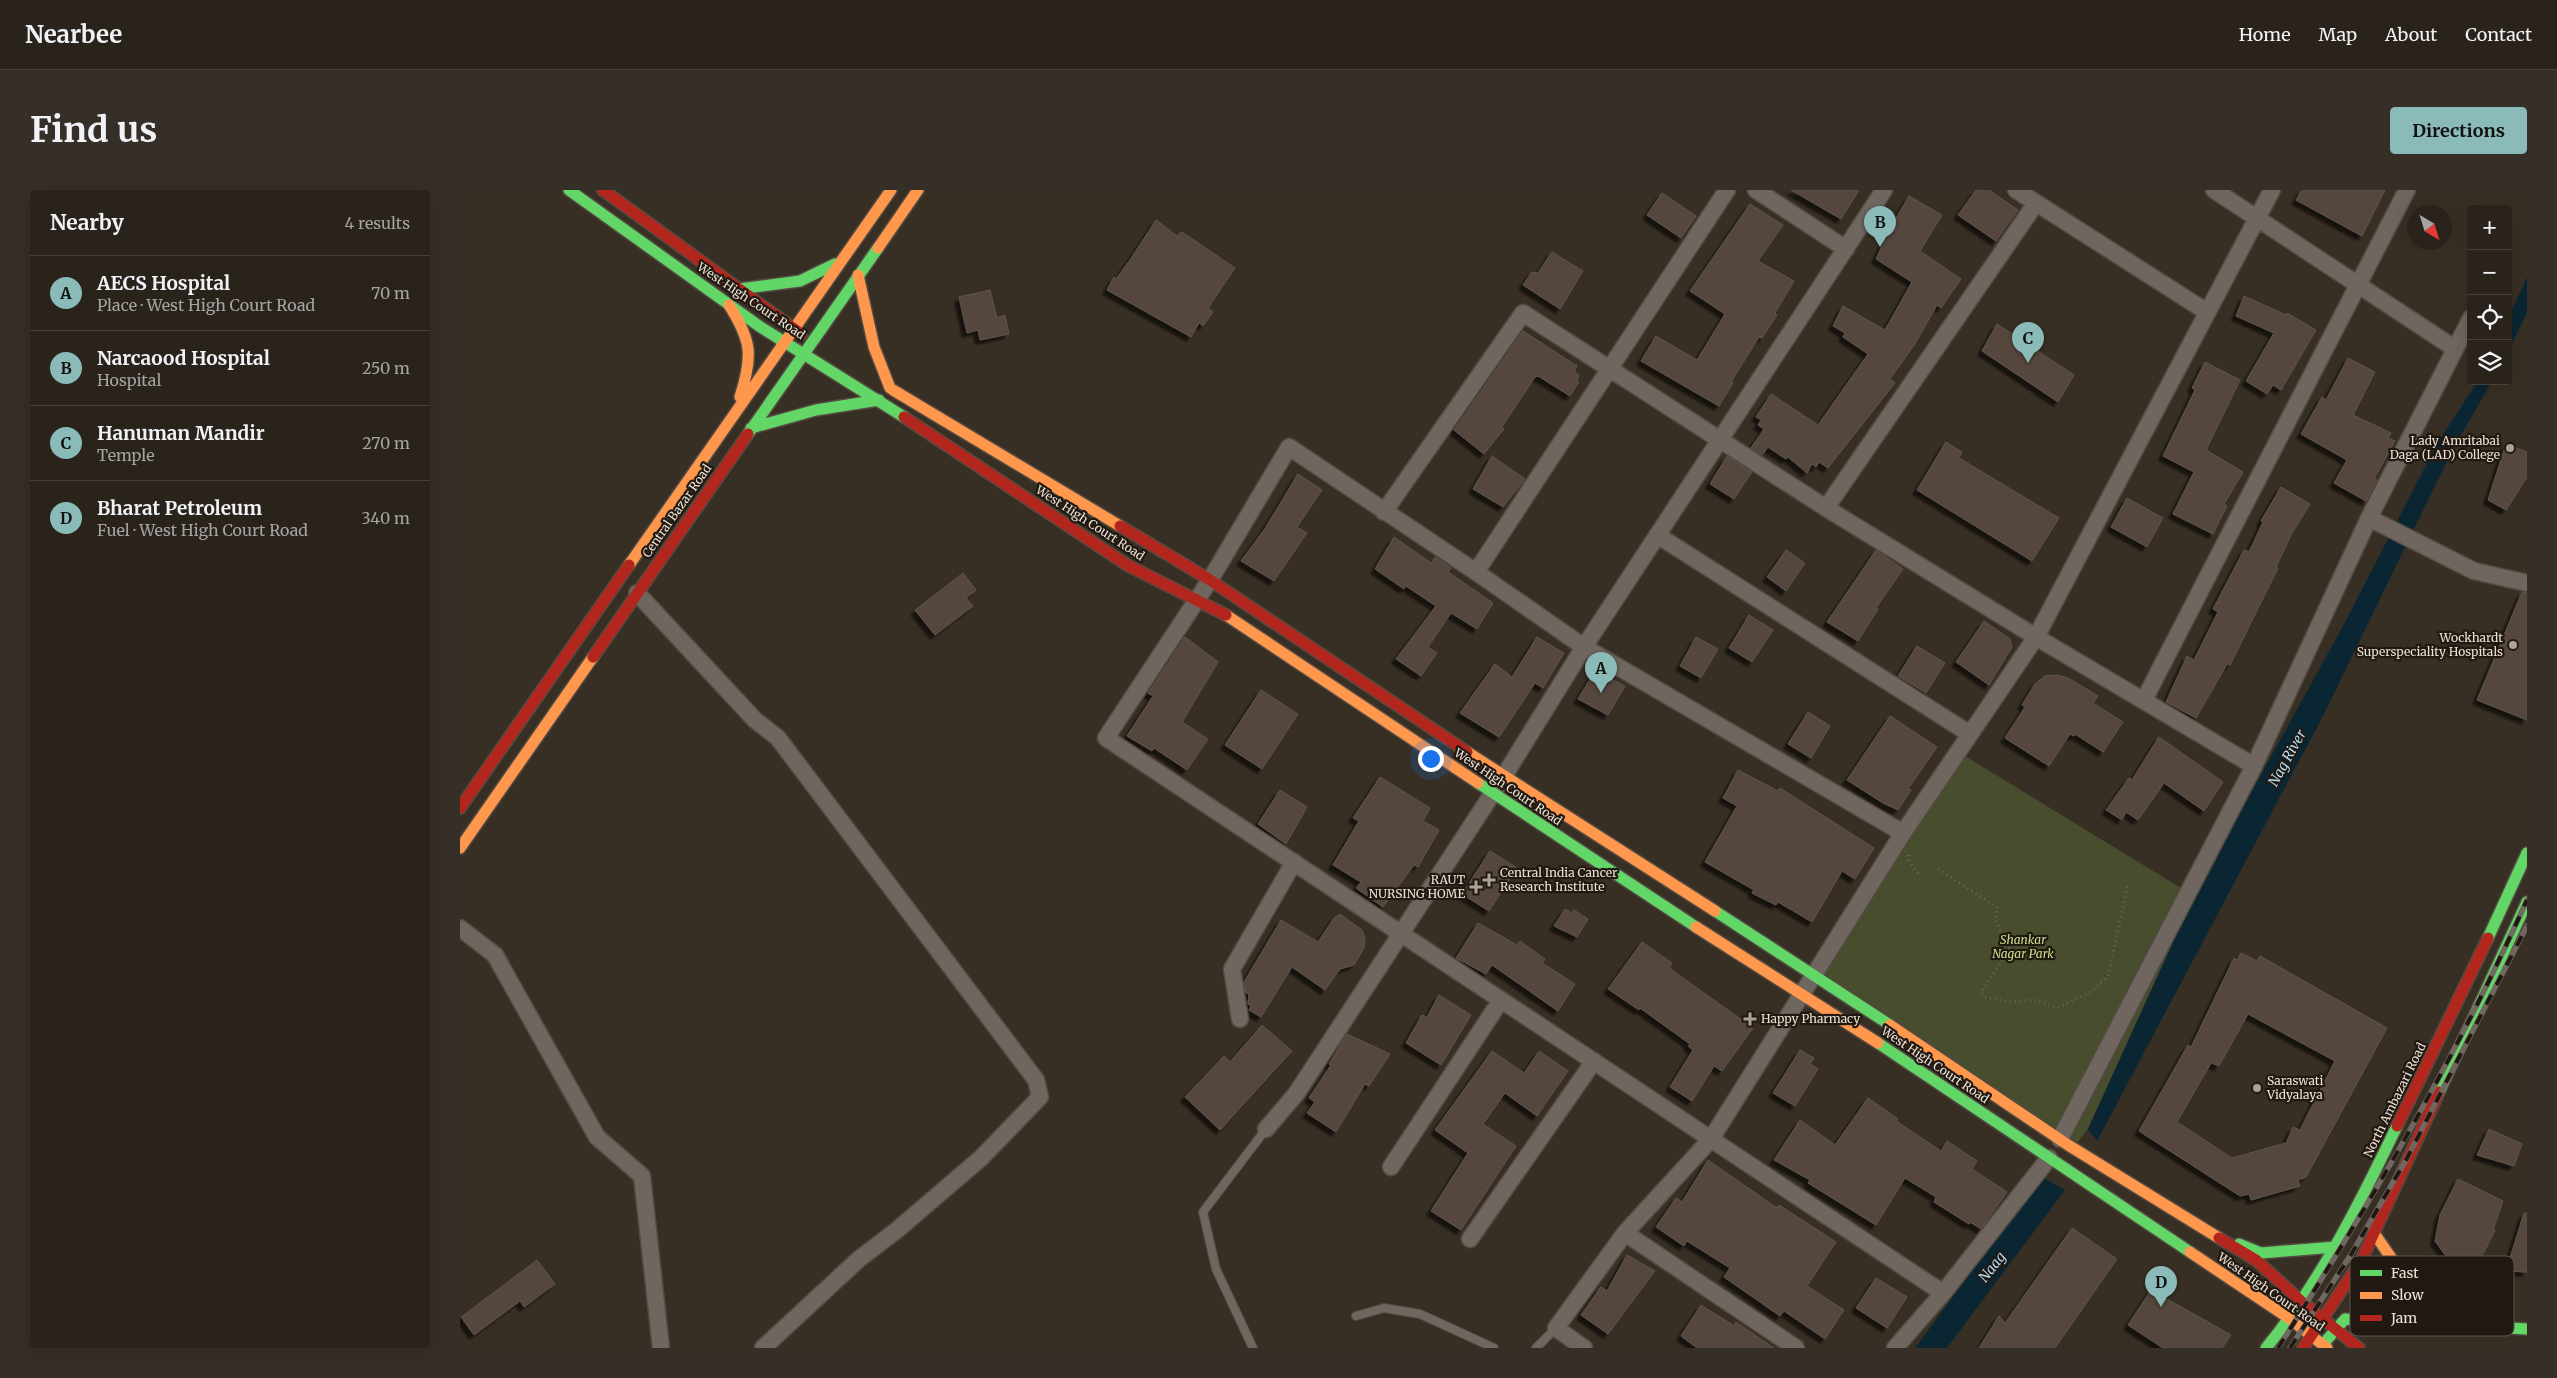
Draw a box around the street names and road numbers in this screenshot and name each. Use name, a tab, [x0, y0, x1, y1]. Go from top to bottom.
street label: West High Court Road	[694, 258, 808, 342]
street label: Central Bazar Road	[639, 461, 714, 560]
street label: West High Court Road	[1032, 481, 1147, 563]
street label: West High Court Road	[1451, 744, 1565, 828]
street label: West High Court Road	[1878, 1022, 1992, 1106]
street label: North Ambazari Road	[2360, 1040, 2429, 1159]
street label: West High Court Road	[2214, 1249, 2327, 1334]

